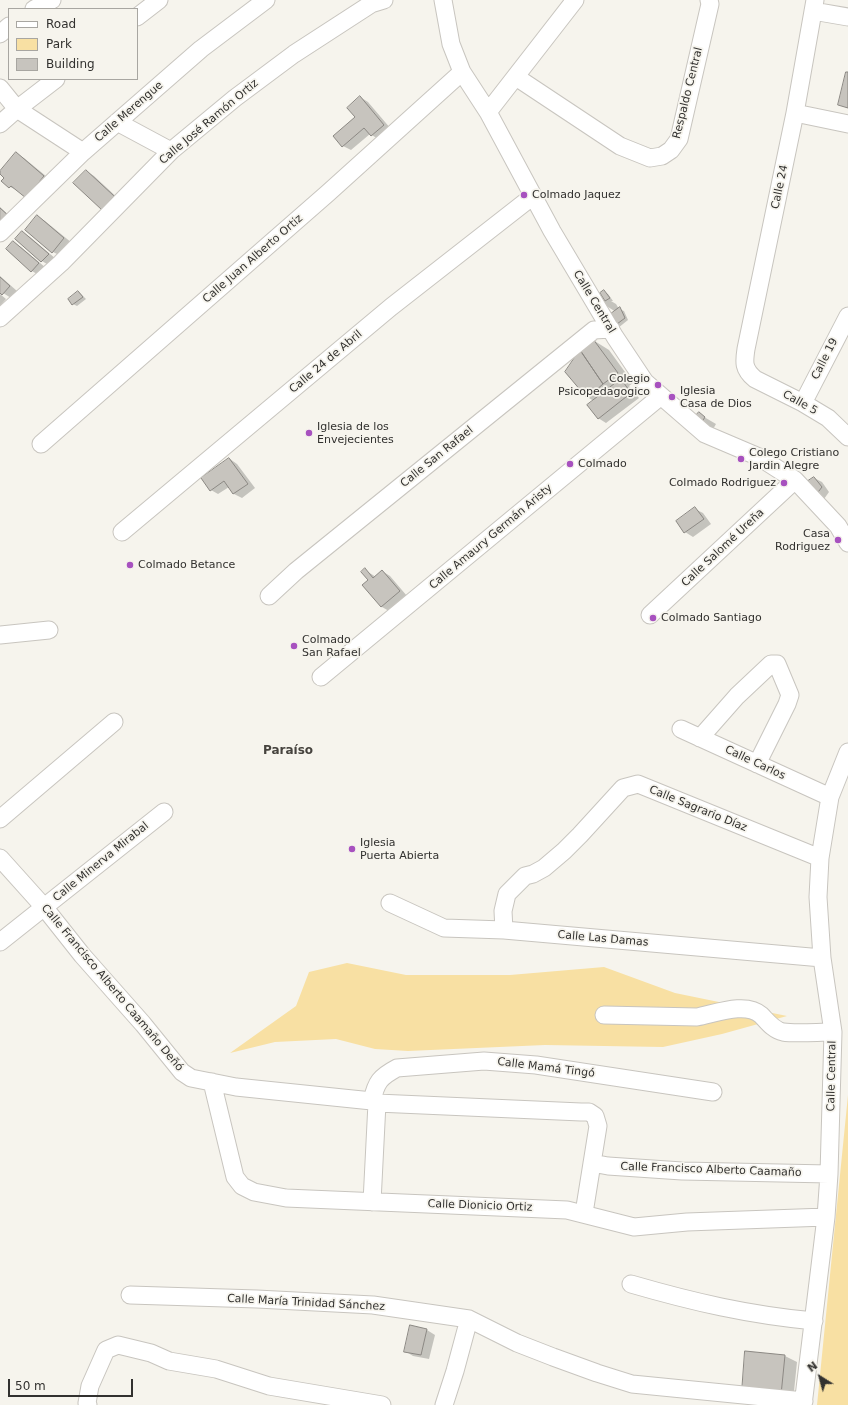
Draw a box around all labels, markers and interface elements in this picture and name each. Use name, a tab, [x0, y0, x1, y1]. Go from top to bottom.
legend	[8, 8, 138, 80]
text: Road	[46, 17, 76, 31]
text: Park	[46, 37, 72, 51]
street label: Respaldo Central	[670, 46, 706, 140]
text: Building	[46, 57, 95, 71]
street label: Calle José Ramón Ortiz	[157, 77, 261, 167]
street label: Calle Merengue	[92, 79, 166, 145]
street label: Calle 24	[769, 164, 791, 210]
place label: Colmado Jaquez	[532, 188, 621, 202]
marker: Colmado Jaquez	[519, 190, 529, 200]
street label: Calle Juan Alberto Ortiz	[200, 212, 306, 306]
street label: Calle Central	[570, 268, 618, 336]
street label: Calle 24 de Abril	[287, 328, 365, 396]
street label: Calle 19	[809, 336, 841, 382]
place label: Colegio Psicopedagogico	[558, 372, 650, 398]
marker: Colegio Psicopedagogico	[653, 380, 663, 390]
place label: Iglesia Casa de Dios	[680, 384, 752, 410]
street label: Calle 5	[780, 388, 820, 418]
marker: Iglesia Casa de Dios	[667, 392, 677, 402]
place label: Iglesia de los Envejecientes	[317, 420, 394, 446]
street label: Calle San Rafael	[398, 424, 476, 490]
marker: Iglesia de los Envejecientes	[304, 428, 314, 438]
place label: Colego Cristiano Jardin Alegre	[749, 446, 839, 472]
marker: Colego Cristiano Jardin Alegre	[736, 454, 746, 464]
place label: Colmado	[578, 457, 627, 471]
marker: Colmado	[565, 459, 575, 469]
place label: Colmado Rodriguez	[669, 476, 776, 490]
marker: Colmado Rodriguez	[779, 478, 789, 488]
street label: Calle Amaury Germán Aristy	[427, 482, 555, 592]
street label: Calle Salomé Ureña	[679, 506, 767, 590]
place label: Casa Rodriguez	[775, 527, 830, 553]
marker: Casa Rodriguez	[833, 535, 843, 545]
place label: Colmado Betance	[138, 558, 235, 572]
marker: Colmado Betance	[125, 560, 135, 570]
place label: Colmado Santiago	[661, 611, 762, 625]
marker: Colmado Santiago	[648, 613, 658, 623]
place label: Colmado San Rafael	[302, 633, 361, 659]
marker: Colmado San Rafael	[289, 641, 299, 651]
street label: Calle Carlos	[723, 743, 787, 783]
district label: Paraíso	[263, 744, 313, 758]
street label: Calle Sagrario Díaz	[647, 783, 749, 835]
street label: Calle Minerva Mirabal	[51, 819, 151, 905]
place label: Iglesia Puerta Abierta	[360, 836, 439, 862]
marker: Iglesia Puerta Abierta	[347, 844, 357, 854]
street label: Calle Francisco Alberto Caamaño Deñó	[38, 902, 186, 1074]
street label: Calle Las Damas	[557, 928, 649, 950]
street label: Calle Central	[825, 1040, 839, 1112]
street label: Calle Mamá Tingó	[497, 1055, 595, 1081]
street label: Calle Francisco Alberto Caamaño	[620, 1160, 802, 1180]
street label: Calle Dionicio Ortiz	[427, 1198, 533, 1214]
street label: Calle María Trinidad Sánchez	[227, 1292, 385, 1314]
north arrow	[800, 1357, 840, 1397]
text: N	[805, 1359, 820, 1375]
scale bar	[10, 1371, 135, 1397]
text: 50 m	[15, 1379, 46, 1393]

